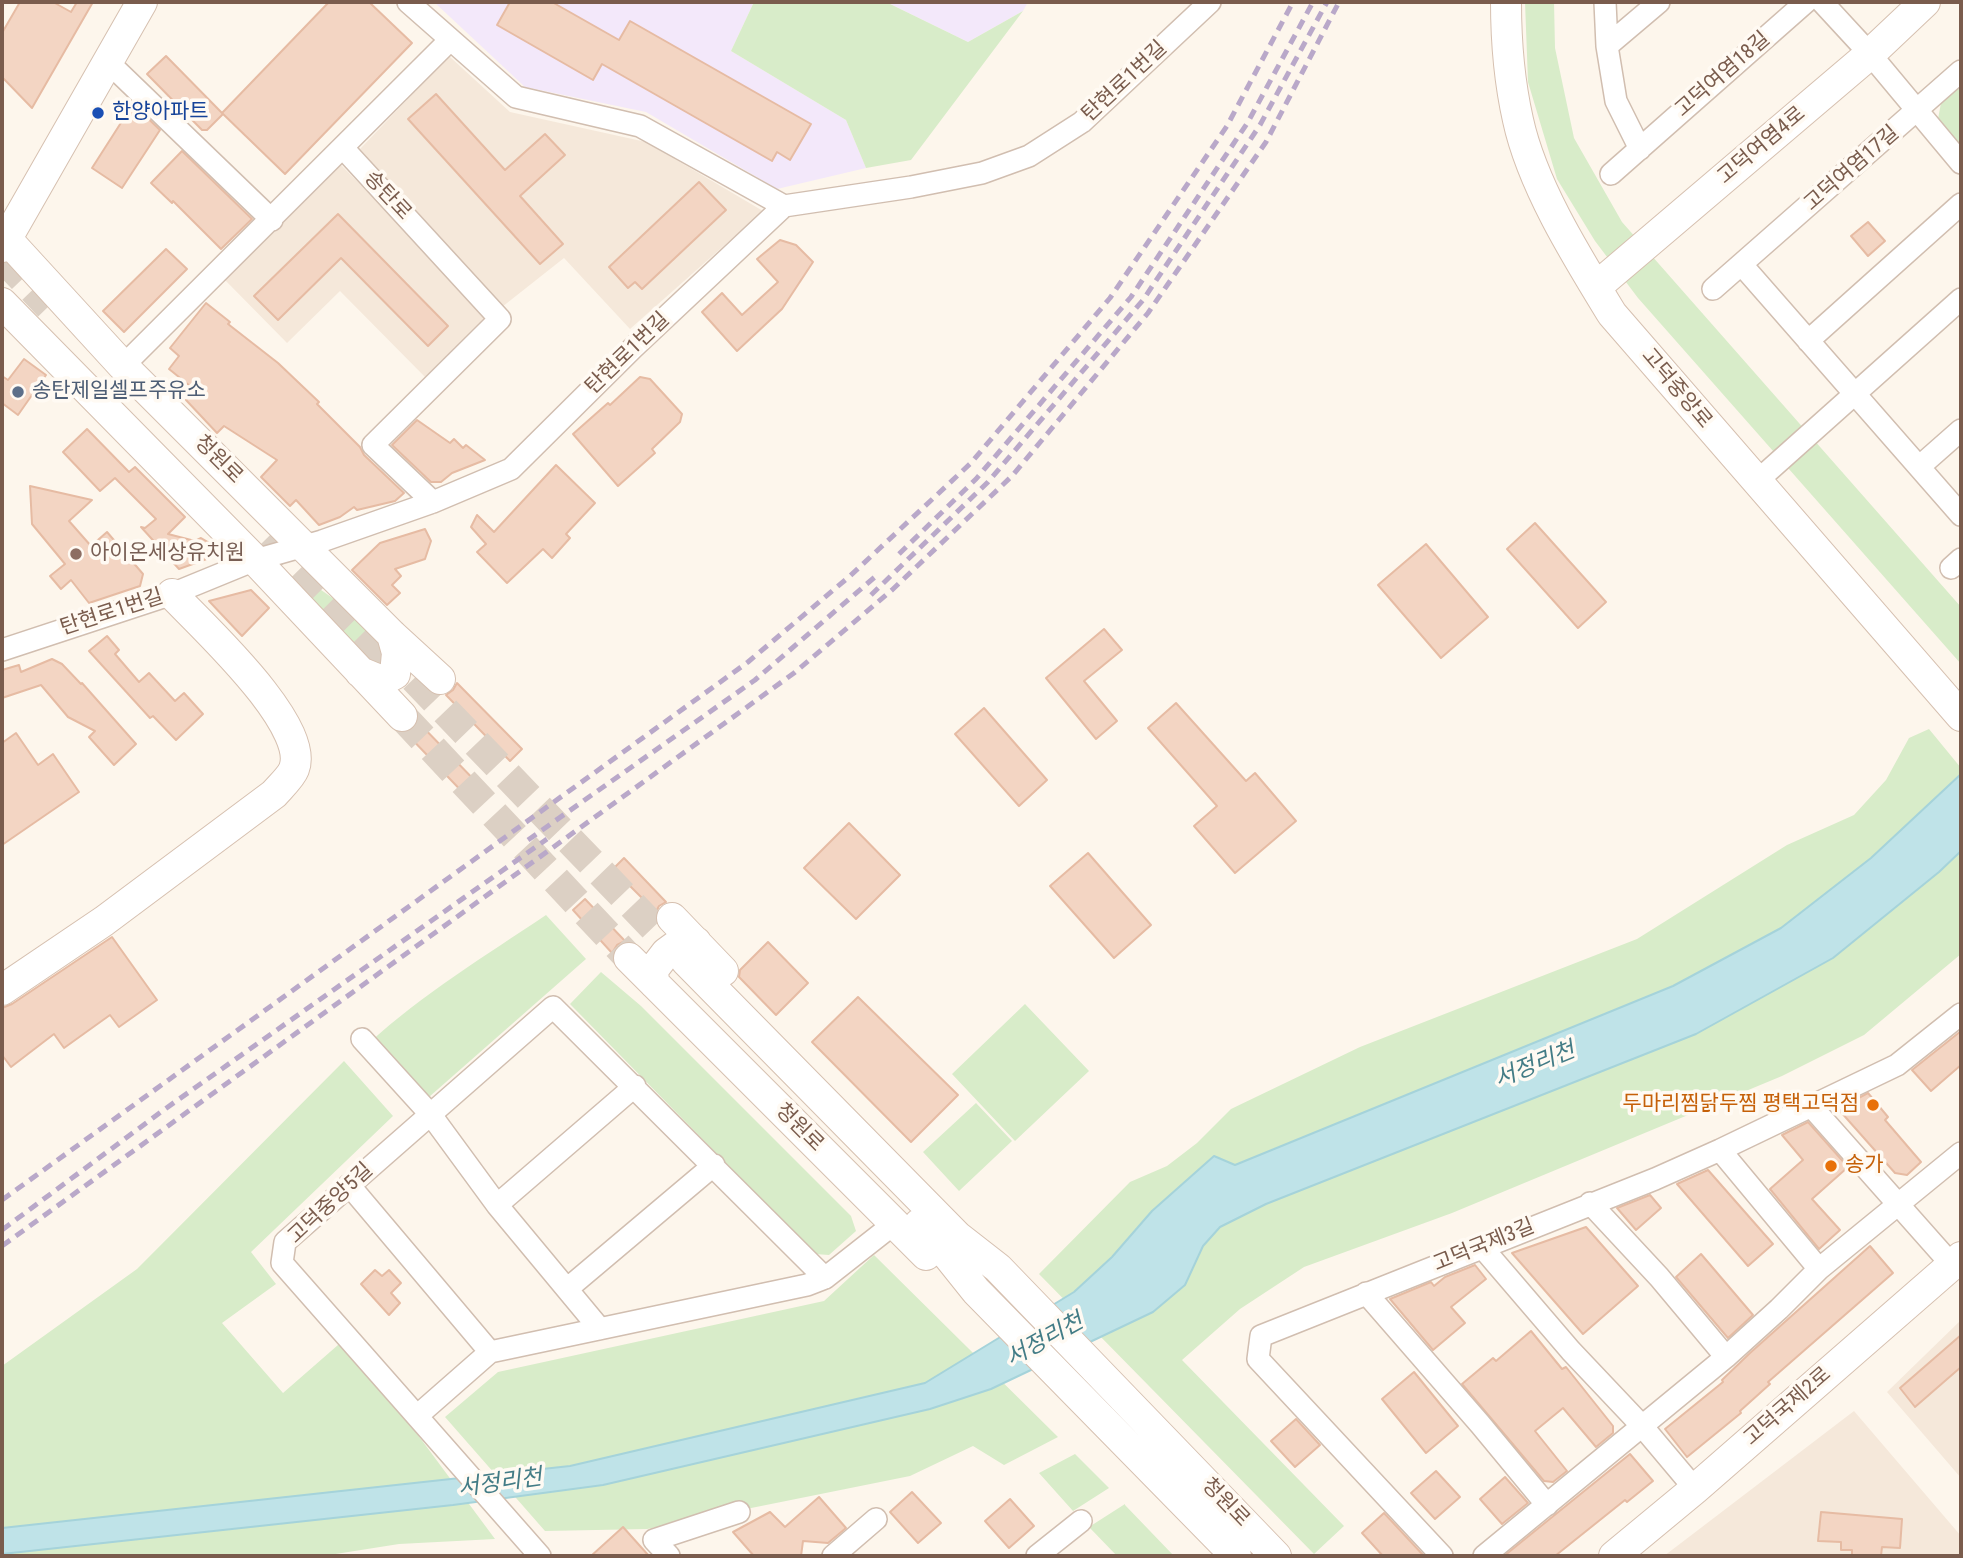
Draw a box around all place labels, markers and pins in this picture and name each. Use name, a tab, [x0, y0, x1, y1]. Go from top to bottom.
place label: 한양아파트	[112, 100, 209, 126]
marker: 한양아파트	[90, 105, 106, 121]
place label: 송탄제일셀프주유소	[32, 379, 206, 405]
marker: 송탄제일셀프주유소	[10, 384, 26, 400]
place label: 아이온세상유치원	[90, 541, 245, 567]
marker: 아이온세상유치원	[68, 546, 84, 562]
place label: 두마리찜닭두찜 평택고덕점	[1622, 1092, 1859, 1118]
marker: 두마리찜닭두찜 평택고덕점	[1865, 1097, 1881, 1113]
place label: 송가	[1845, 1153, 1884, 1179]
marker: 송가	[1823, 1158, 1839, 1174]

